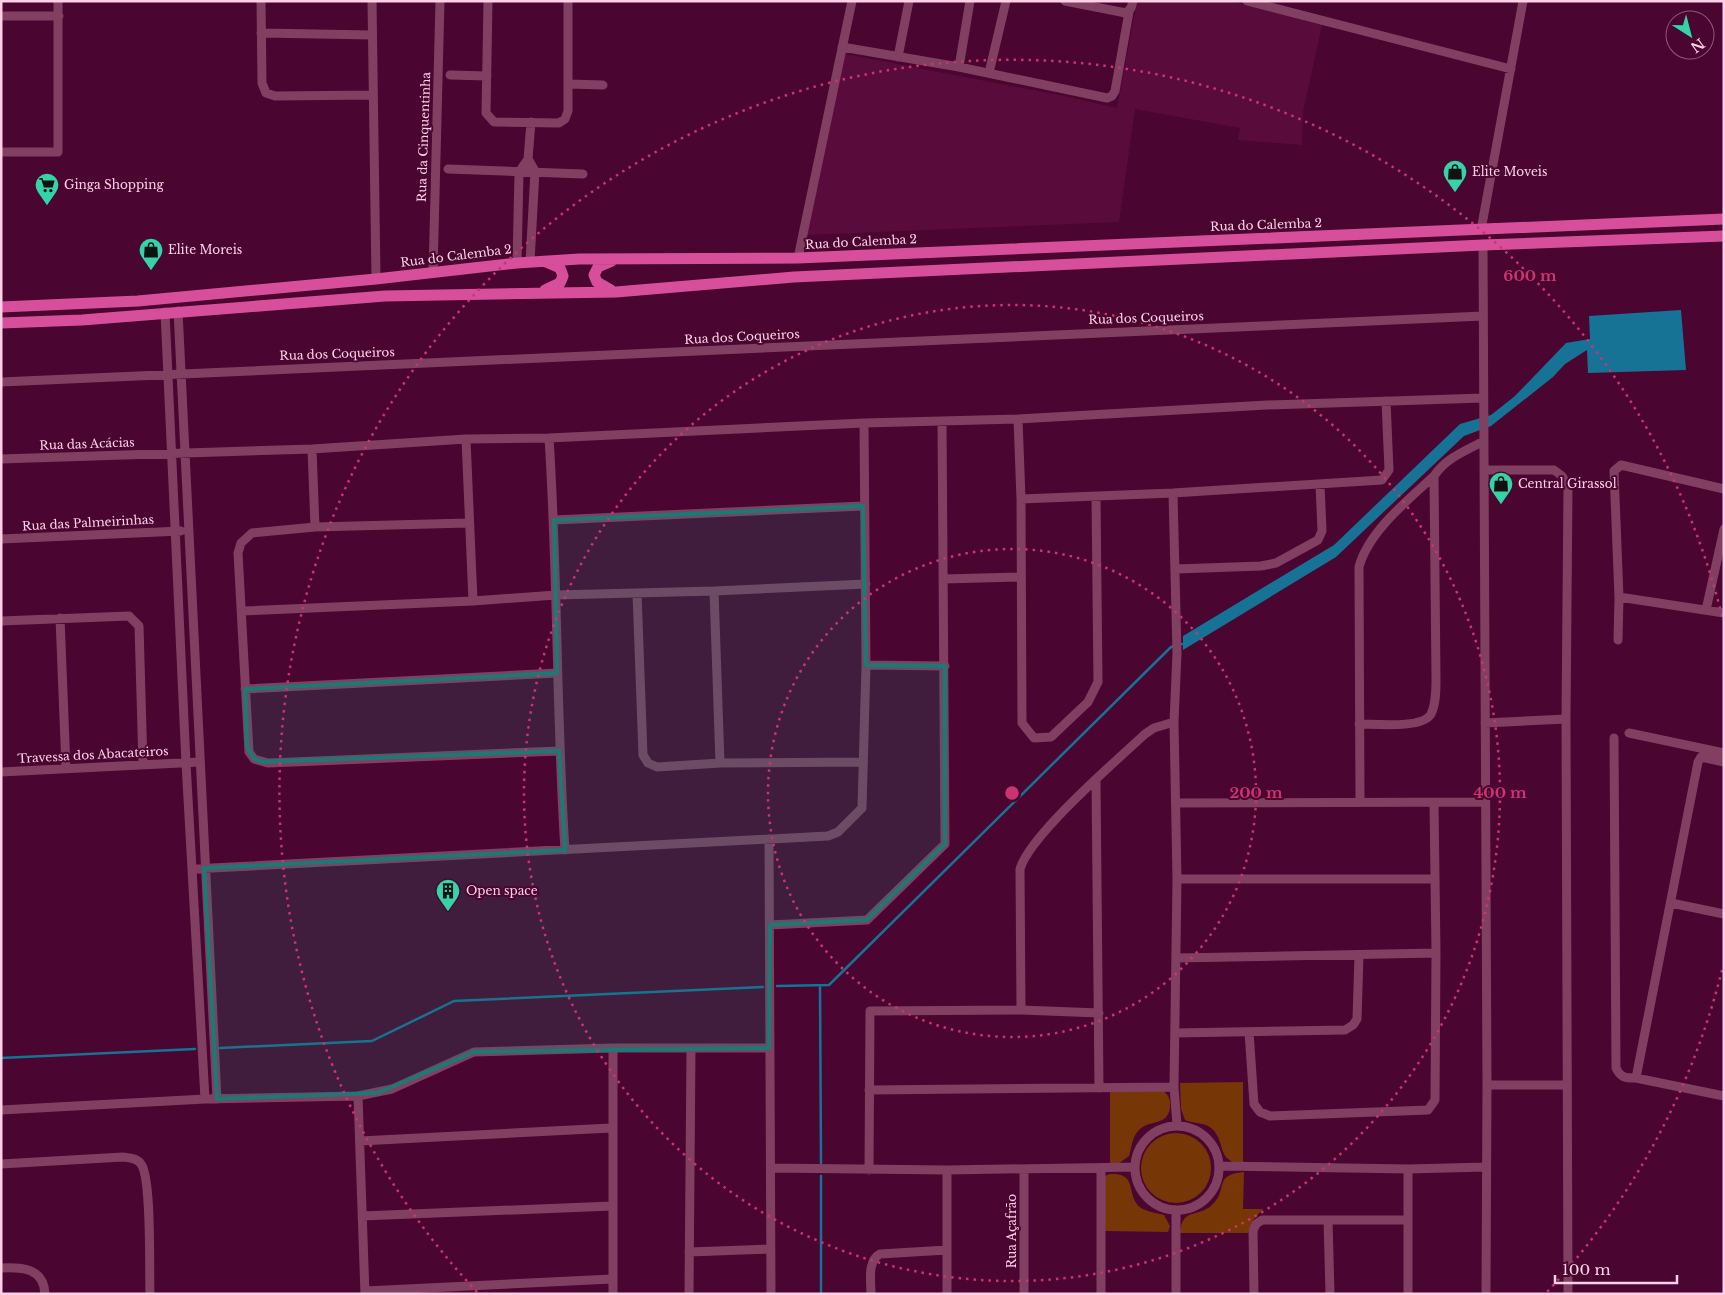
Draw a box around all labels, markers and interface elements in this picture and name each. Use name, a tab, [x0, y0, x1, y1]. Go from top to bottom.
north arrow	[1665, 10, 1715, 60]
text: N	[1687, 34, 1708, 57]
street label: Rua da Cinquentinha	[414, 71, 433, 202]
shop icon: Elite Moveis	[1442, 159, 1468, 193]
place label: Elite Moveis	[1472, 164, 1547, 179]
supermarket icon: Ginga Shopping	[34, 172, 60, 206]
place label: Ginga Shopping	[64, 177, 164, 192]
street label: Rua do Calemba 2	[1210, 215, 1322, 234]
street label: Rua do Calemba 2	[805, 231, 917, 252]
shop icon: Elite Moreis	[138, 237, 164, 271]
street label: Rua do Calemba 2	[399, 241, 512, 270]
place label: Elite Moreis	[168, 242, 242, 257]
text: 600 m	[1503, 266, 1557, 285]
street label: Rua dos Coqueiros	[1088, 308, 1204, 327]
street label: Rua dos Coqueiros	[684, 326, 800, 347]
street label: Rua dos Coqueiros	[279, 344, 395, 363]
street label: Rua das Acácias	[39, 434, 135, 453]
shop icon: Central Girassol	[1488, 471, 1514, 505]
place label: Central Girassol	[1518, 476, 1617, 491]
street label: Rua das Palmeirinhas	[22, 512, 154, 533]
street label: Travessa dos Abacateiros	[17, 743, 169, 766]
text: 200 m	[1230, 783, 1283, 802]
text: 400 m	[1473, 783, 1527, 802]
centre of rings	[1003, 784, 1021, 802]
building icon: Open space	[435, 878, 461, 912]
place label: Open space	[466, 883, 538, 898]
street label: Rua Açafrão	[1004, 1194, 1019, 1268]
scale bar	[1555, 1252, 1678, 1284]
text: 100 m	[1562, 1260, 1611, 1279]

